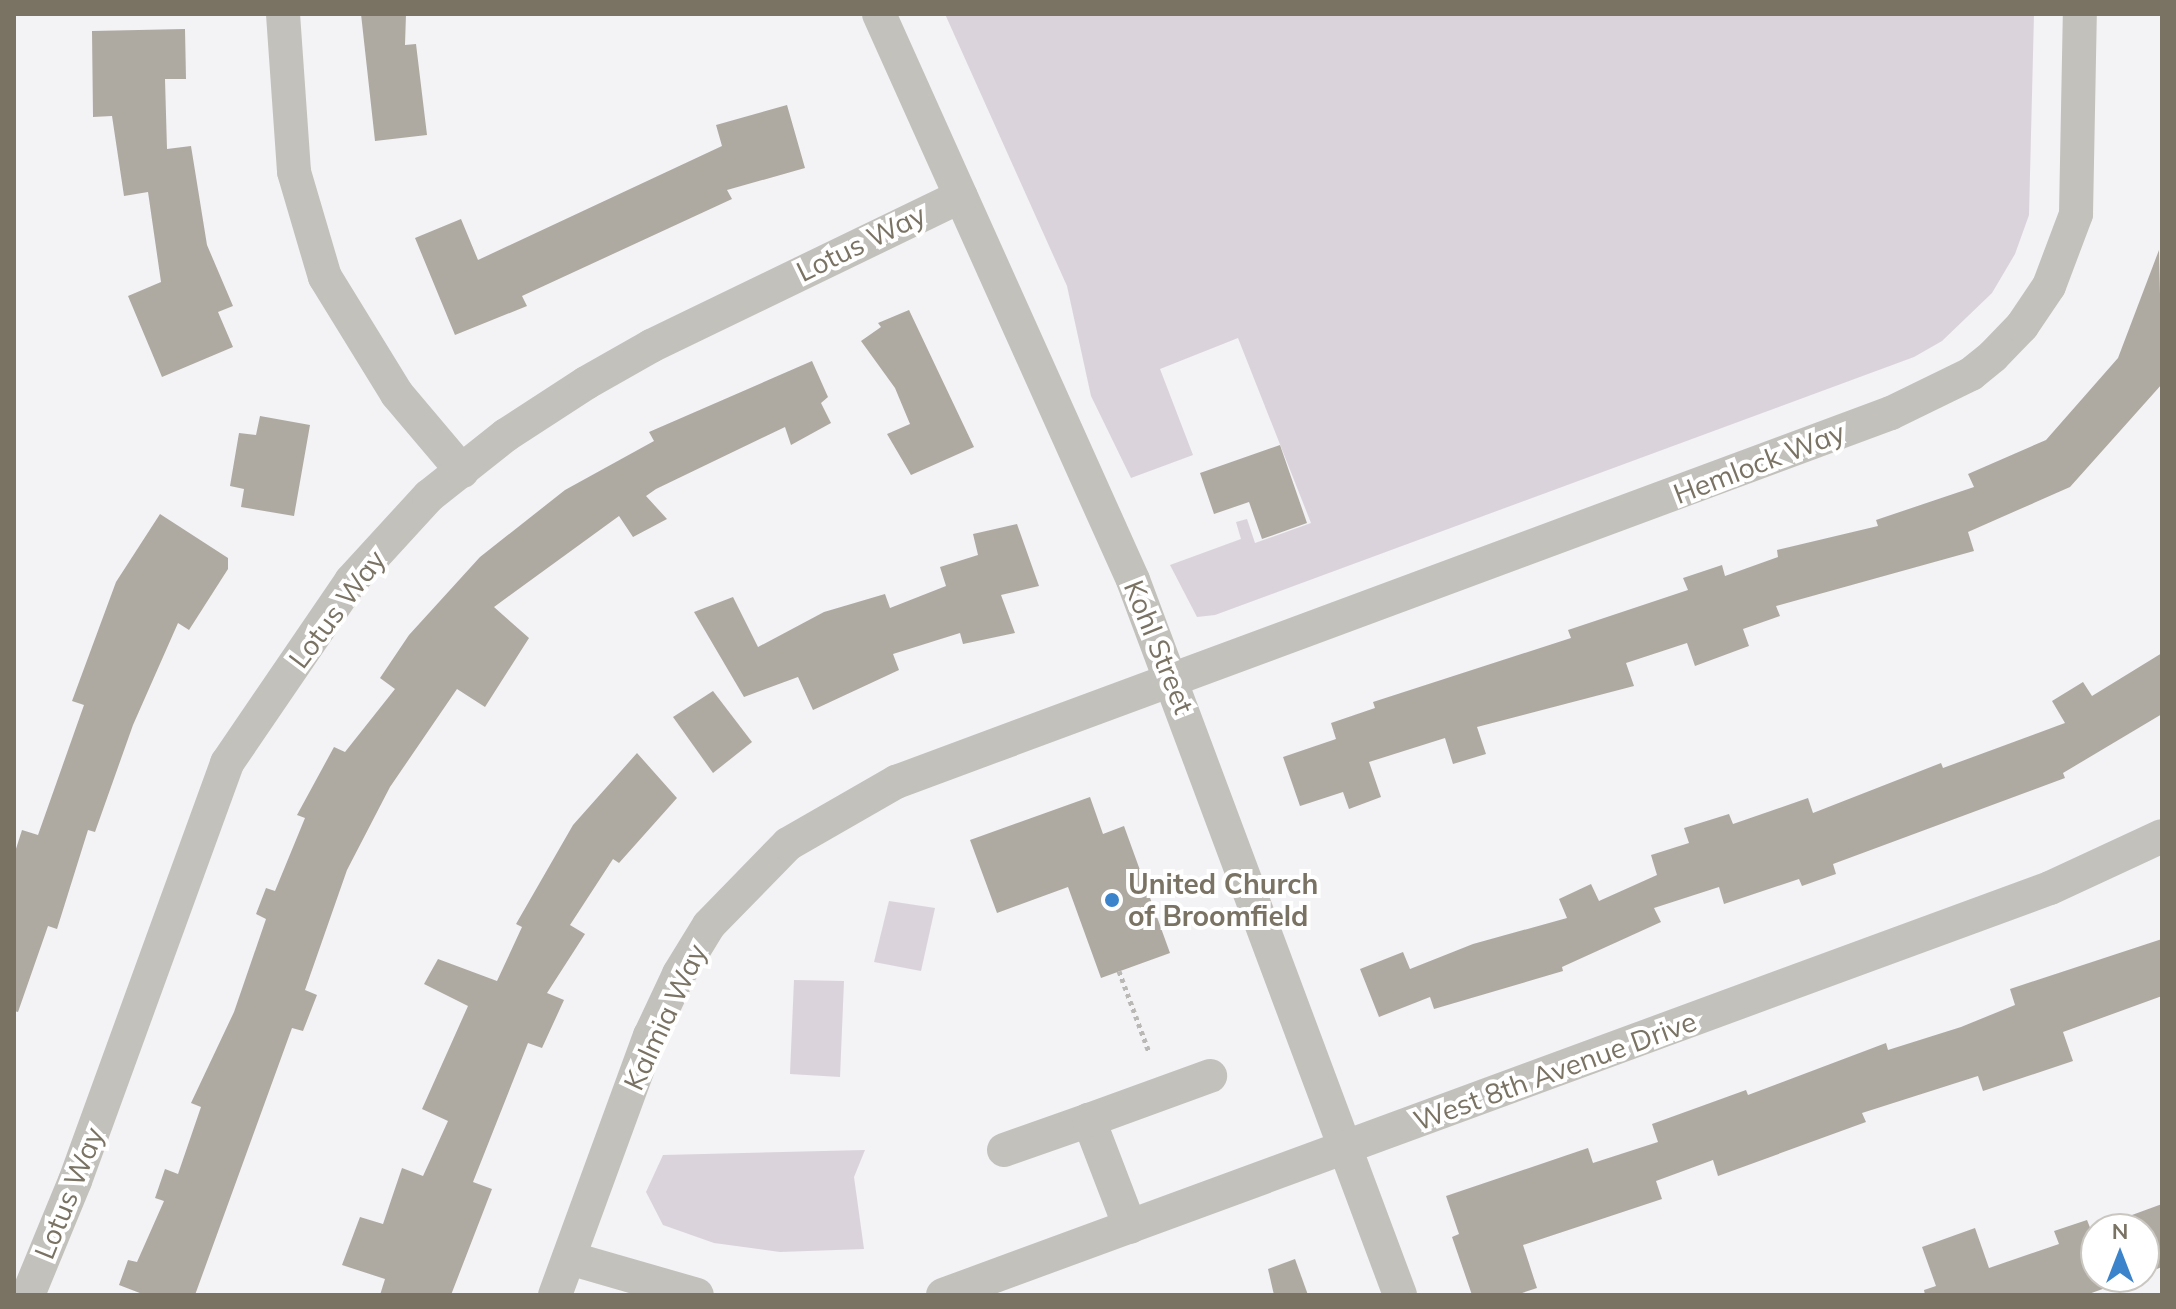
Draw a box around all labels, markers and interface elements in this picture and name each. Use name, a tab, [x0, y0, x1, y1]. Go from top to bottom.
street label: Lotus Way	[791, 197, 931, 289]
street label: Hemlock Way	[1669, 415, 1849, 511]
street label: Lotus Way	[282, 543, 392, 675]
street label: Kohl Street	[1117, 575, 1201, 719]
place label: United Church of Broomfield	[1128, 867, 1318, 933]
marker: United Church of Broomfield	[1103, 891, 1121, 909]
street label: Kalmia Way	[616, 938, 714, 1096]
street label: West 8th Avenue Drive	[1409, 1004, 1701, 1138]
street label: Lotus Way	[27, 1122, 111, 1264]
north arrow	[2080, 1213, 2160, 1293]
text: N	[2112, 1217, 2128, 1245]

